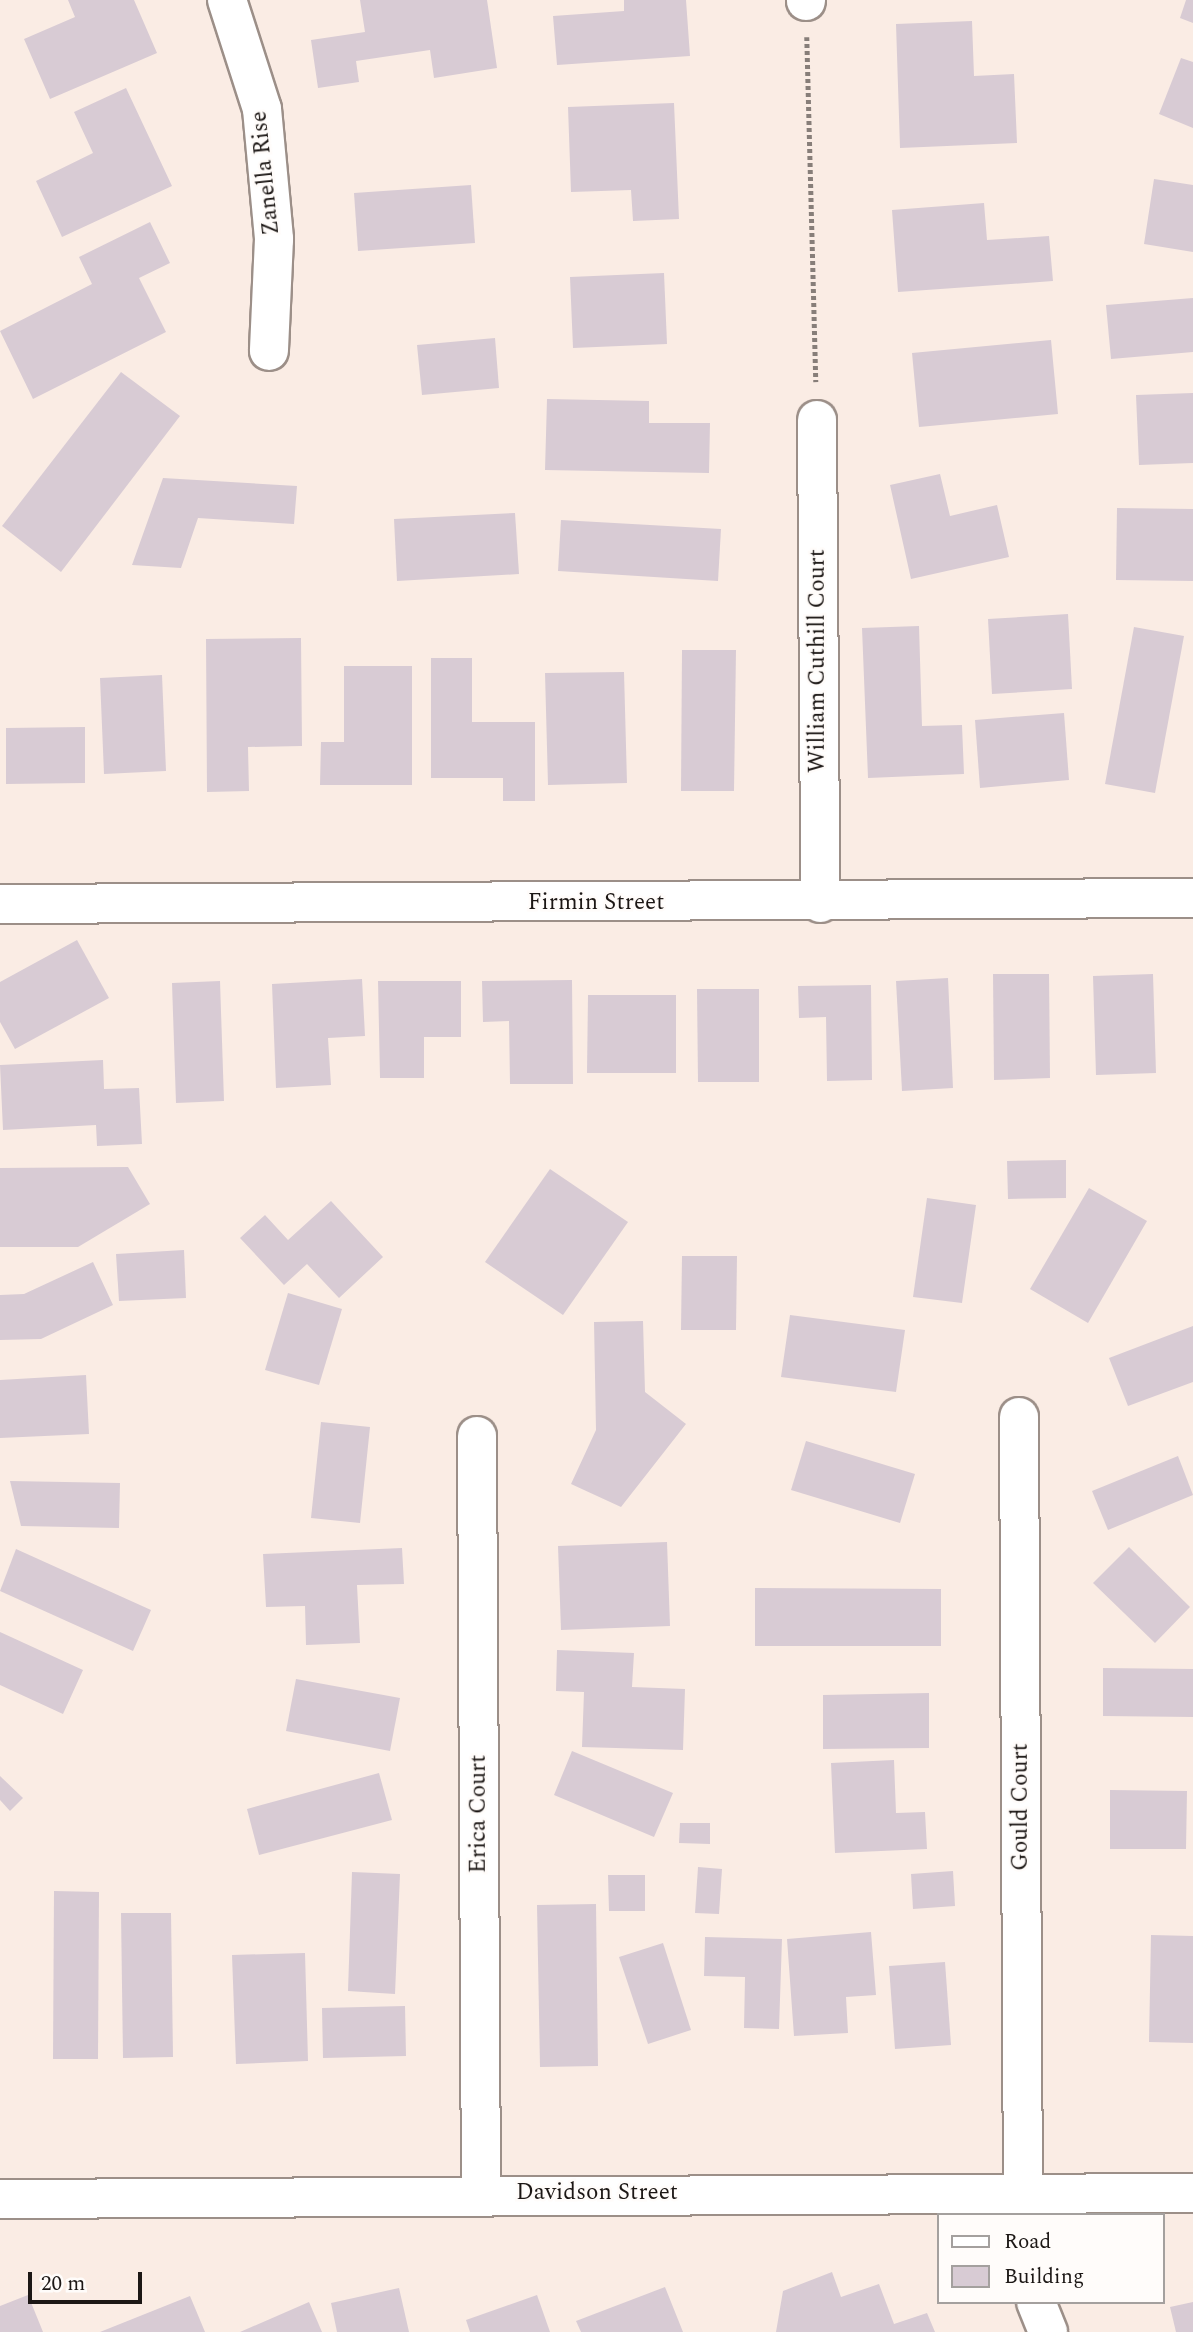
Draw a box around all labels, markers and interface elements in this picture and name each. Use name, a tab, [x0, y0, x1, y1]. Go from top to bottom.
street label: Zanella Rise	[246, 110, 286, 236]
street label: William Cuthill Court	[804, 549, 832, 773]
street label: Firmin Street	[528, 889, 664, 917]
street label: Gould Court	[1007, 1743, 1035, 1871]
street label: Erica Court	[465, 1755, 493, 1873]
street label: Davidson Street	[516, 2179, 678, 2207]
legend	[937, 2213, 1165, 2304]
text: Road	[1004, 2226, 1051, 2258]
scale bar	[32, 2258, 145, 2302]
text: Building	[1004, 2261, 1084, 2293]
text: 20 m	[41, 2268, 85, 2300]

